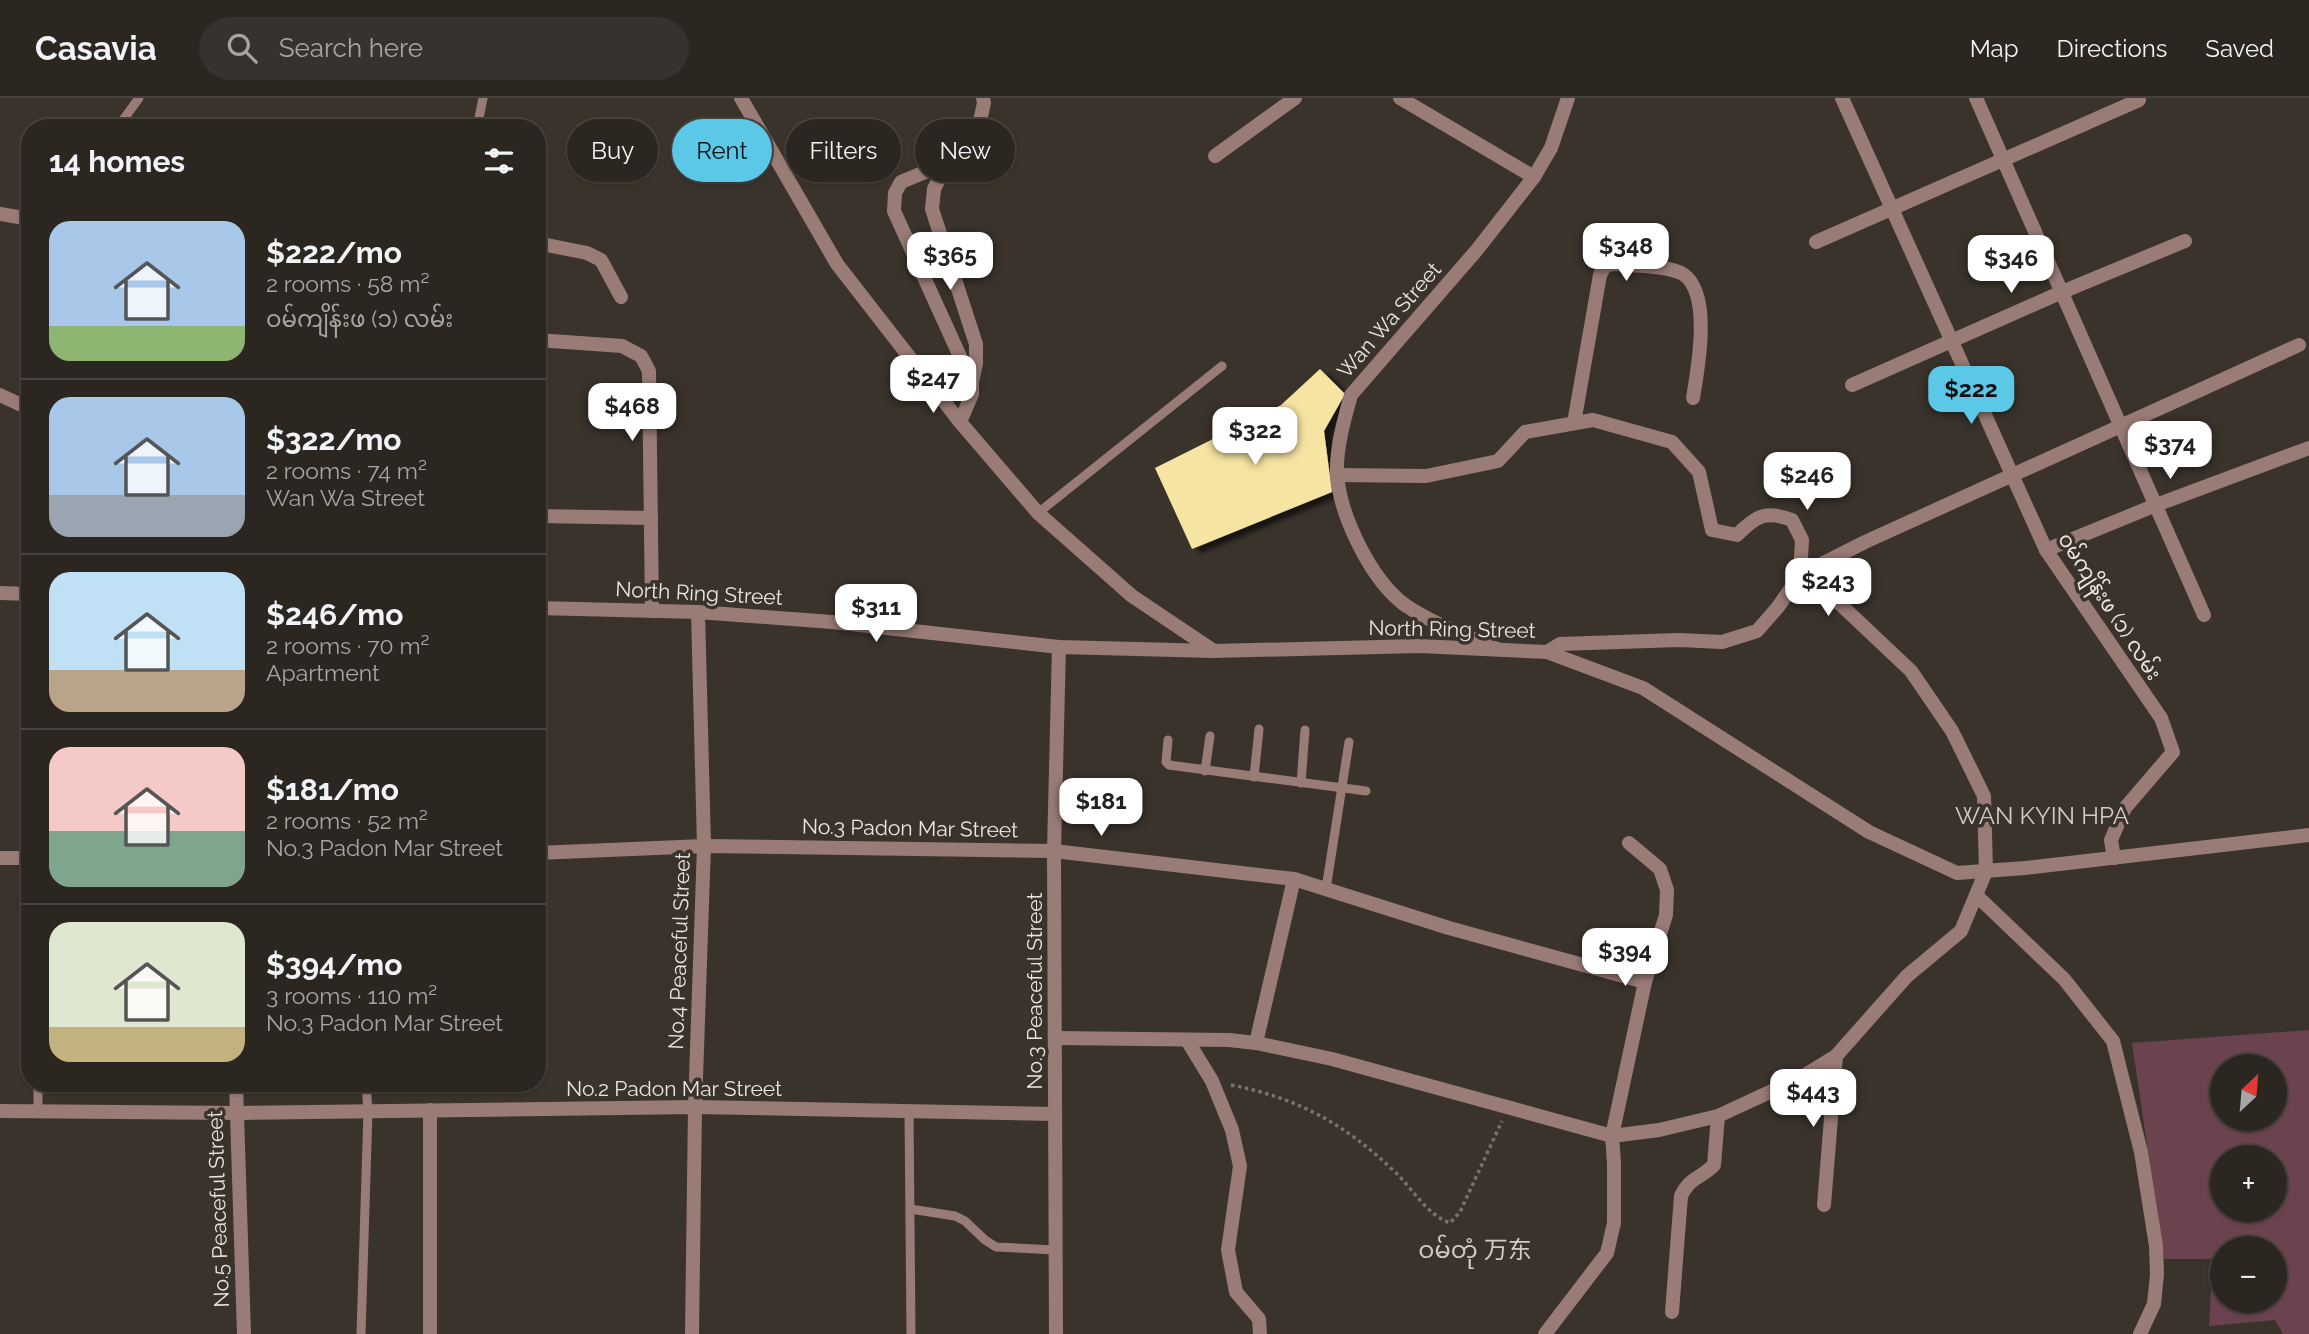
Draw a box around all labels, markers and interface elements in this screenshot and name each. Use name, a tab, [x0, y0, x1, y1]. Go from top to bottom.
search box	[199, 17, 689, 80]
text: Casavia	[35, 29, 157, 68]
icon: search	[223, 29, 261, 67]
text: Search here	[279, 33, 423, 63]
text: Map	[1970, 34, 2019, 63]
text: Directions	[2057, 34, 2167, 63]
text: Saved	[2205, 34, 2274, 63]
chip: Buy	[567, 119, 658, 182]
chip: Rent	[672, 119, 772, 182]
chip: Filters	[786, 119, 901, 182]
chip: New	[915, 119, 1015, 182]
icon: filters	[480, 142, 518, 180]
text: 14 homes	[49, 144, 185, 179]
pin: $348	[1585, 223, 1667, 283]
pin: $365	[909, 232, 991, 292]
text: $348	[1599, 232, 1653, 259]
text: $222/mo	[266, 235, 402, 270]
pin: $346	[1970, 236, 2052, 295]
text: $365	[923, 241, 977, 268]
text: $346	[1984, 244, 2038, 271]
icon: home	[105, 249, 189, 333]
street label: Wan Wa Street	[1332, 257, 1446, 383]
text: 2 rooms · 58 m²	[266, 270, 429, 297]
text: ဝမ်ကျိန်းဖ (၁) လမ်း	[266, 305, 453, 332]
pin: $247	[892, 356, 974, 415]
text: $247	[906, 364, 960, 391]
pin: $222	[1930, 366, 2012, 426]
text: $222	[1944, 375, 1998, 402]
pin: $468	[591, 384, 673, 443]
text: $468	[604, 392, 660, 419]
pin: $322	[1214, 408, 1296, 467]
text: $322	[1228, 416, 1282, 443]
text: $322/mo	[266, 422, 402, 457]
pin: $374	[2129, 422, 2211, 481]
icon: home	[105, 425, 189, 509]
text: $374	[2144, 430, 2196, 457]
pin: $246	[1766, 452, 1848, 512]
text: 2 rooms · 74 m²	[266, 457, 427, 484]
text: $246	[1780, 461, 1834, 488]
text: Wan Wa Street	[266, 484, 425, 511]
street label: ဝမ်ကျိန်းဖ (၁) လမ်း	[2048, 526, 2170, 688]
pin: $243	[1787, 559, 1869, 618]
text: $243	[1801, 567, 1855, 594]
street label: North Ring Street	[615, 576, 783, 610]
pin: $311	[835, 584, 917, 644]
text: $311	[851, 593, 901, 620]
text: $246/mo	[266, 597, 403, 632]
icon: home	[105, 600, 189, 684]
street label: North Ring Street	[1368, 615, 1536, 643]
text: 2 rooms · 70 m²	[266, 632, 429, 659]
text: Apartment	[266, 659, 380, 686]
text: $181/mo	[266, 772, 399, 807]
icon: home	[105, 775, 189, 859]
pin: $181	[1060, 778, 1142, 838]
text: $181	[1075, 787, 1127, 814]
district label: WAN KYIN HPA	[1955, 801, 2129, 830]
text: 2 rooms · 52 m²	[266, 807, 428, 834]
street label: No.3 Padon Mar Street	[802, 814, 1018, 842]
text: No.3 Padon Mar Street	[266, 834, 503, 861]
street label: No.4 Peaceful Street	[663, 852, 695, 1050]
street label: No.3 Peaceful Street	[1022, 893, 1047, 1089]
pin: $394	[1584, 928, 1666, 988]
text: $394	[1598, 937, 1652, 964]
text: $394/mo	[266, 947, 402, 982]
icon: home	[105, 950, 189, 1034]
text: 3 rooms · 110 m²	[266, 982, 437, 1009]
text: No.3 Padon Mar Street	[266, 1009, 503, 1036]
north arrow	[2210, 1054, 2287, 1130]
map controls	[2210, 1054, 2287, 1313]
pin: $443	[1772, 1070, 1854, 1129]
street label: No.2 Padon Mar Street	[566, 1076, 782, 1101]
text: $443	[1786, 1078, 1840, 1105]
street label: No.5 Peaceful Street	[202, 1110, 234, 1308]
button: +	[2210, 1145, 2287, 1222]
district label: ဝမ်တုံ 万东	[1418, 1234, 1532, 1269]
button: −	[2210, 1236, 2287, 1313]

